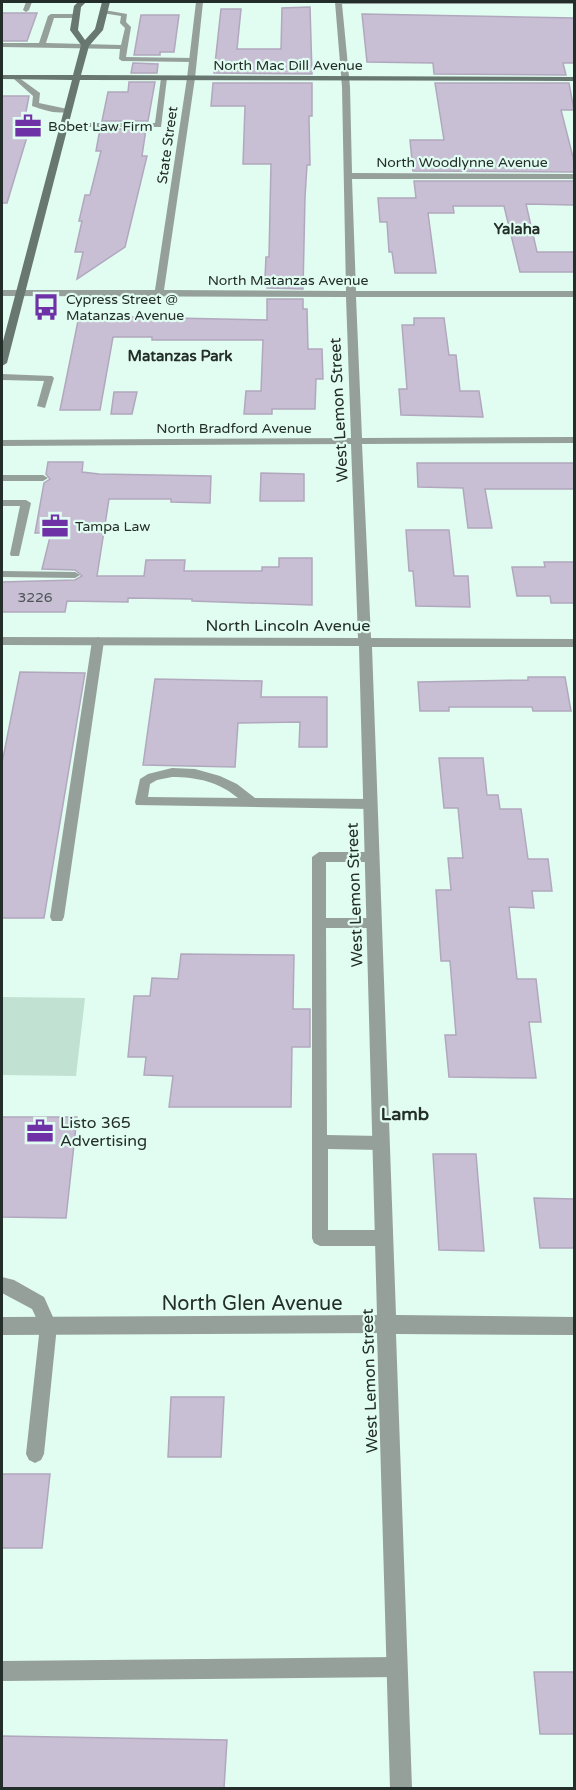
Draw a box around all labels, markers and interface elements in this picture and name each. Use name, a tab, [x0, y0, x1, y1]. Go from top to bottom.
street label: North Mac Dill Avenue	[213, 57, 363, 74]
street label: State Street	[154, 105, 181, 185]
office icon: Bobet Law Firm	[13, 111, 43, 141]
place label: Bobet Law Firm	[48, 118, 152, 135]
street label: North Woodlynne Avenue	[376, 154, 548, 171]
district label: Yalaha	[494, 220, 540, 238]
street label: North Matanzas Avenue	[208, 272, 368, 289]
place label: Cypress Street @ Matanzas Avenue	[66, 291, 184, 324]
bus stop icon: Cypress Street @ Matanzas Avenue	[31, 292, 61, 322]
street label: West Lemon Street	[325, 337, 353, 483]
district label: Matanzas Park	[127, 347, 233, 365]
street label: North Bradford Avenue	[156, 420, 312, 437]
office icon: Tampa Law	[40, 511, 70, 541]
place label: Tampa Law	[75, 518, 150, 535]
house number: 3226	[17, 589, 53, 606]
street label: North Lincoln Avenue	[206, 616, 370, 636]
street label: West Lemon Street	[342, 822, 368, 968]
district label: Lamb	[381, 1103, 429, 1125]
place label: Listo 365 Advertising	[60, 1113, 147, 1151]
office icon: Listo 365 Advertising	[25, 1116, 55, 1146]
street label: North Glen Avenue	[161, 1292, 343, 1316]
street label: West Lemon Street	[357, 1308, 383, 1454]

